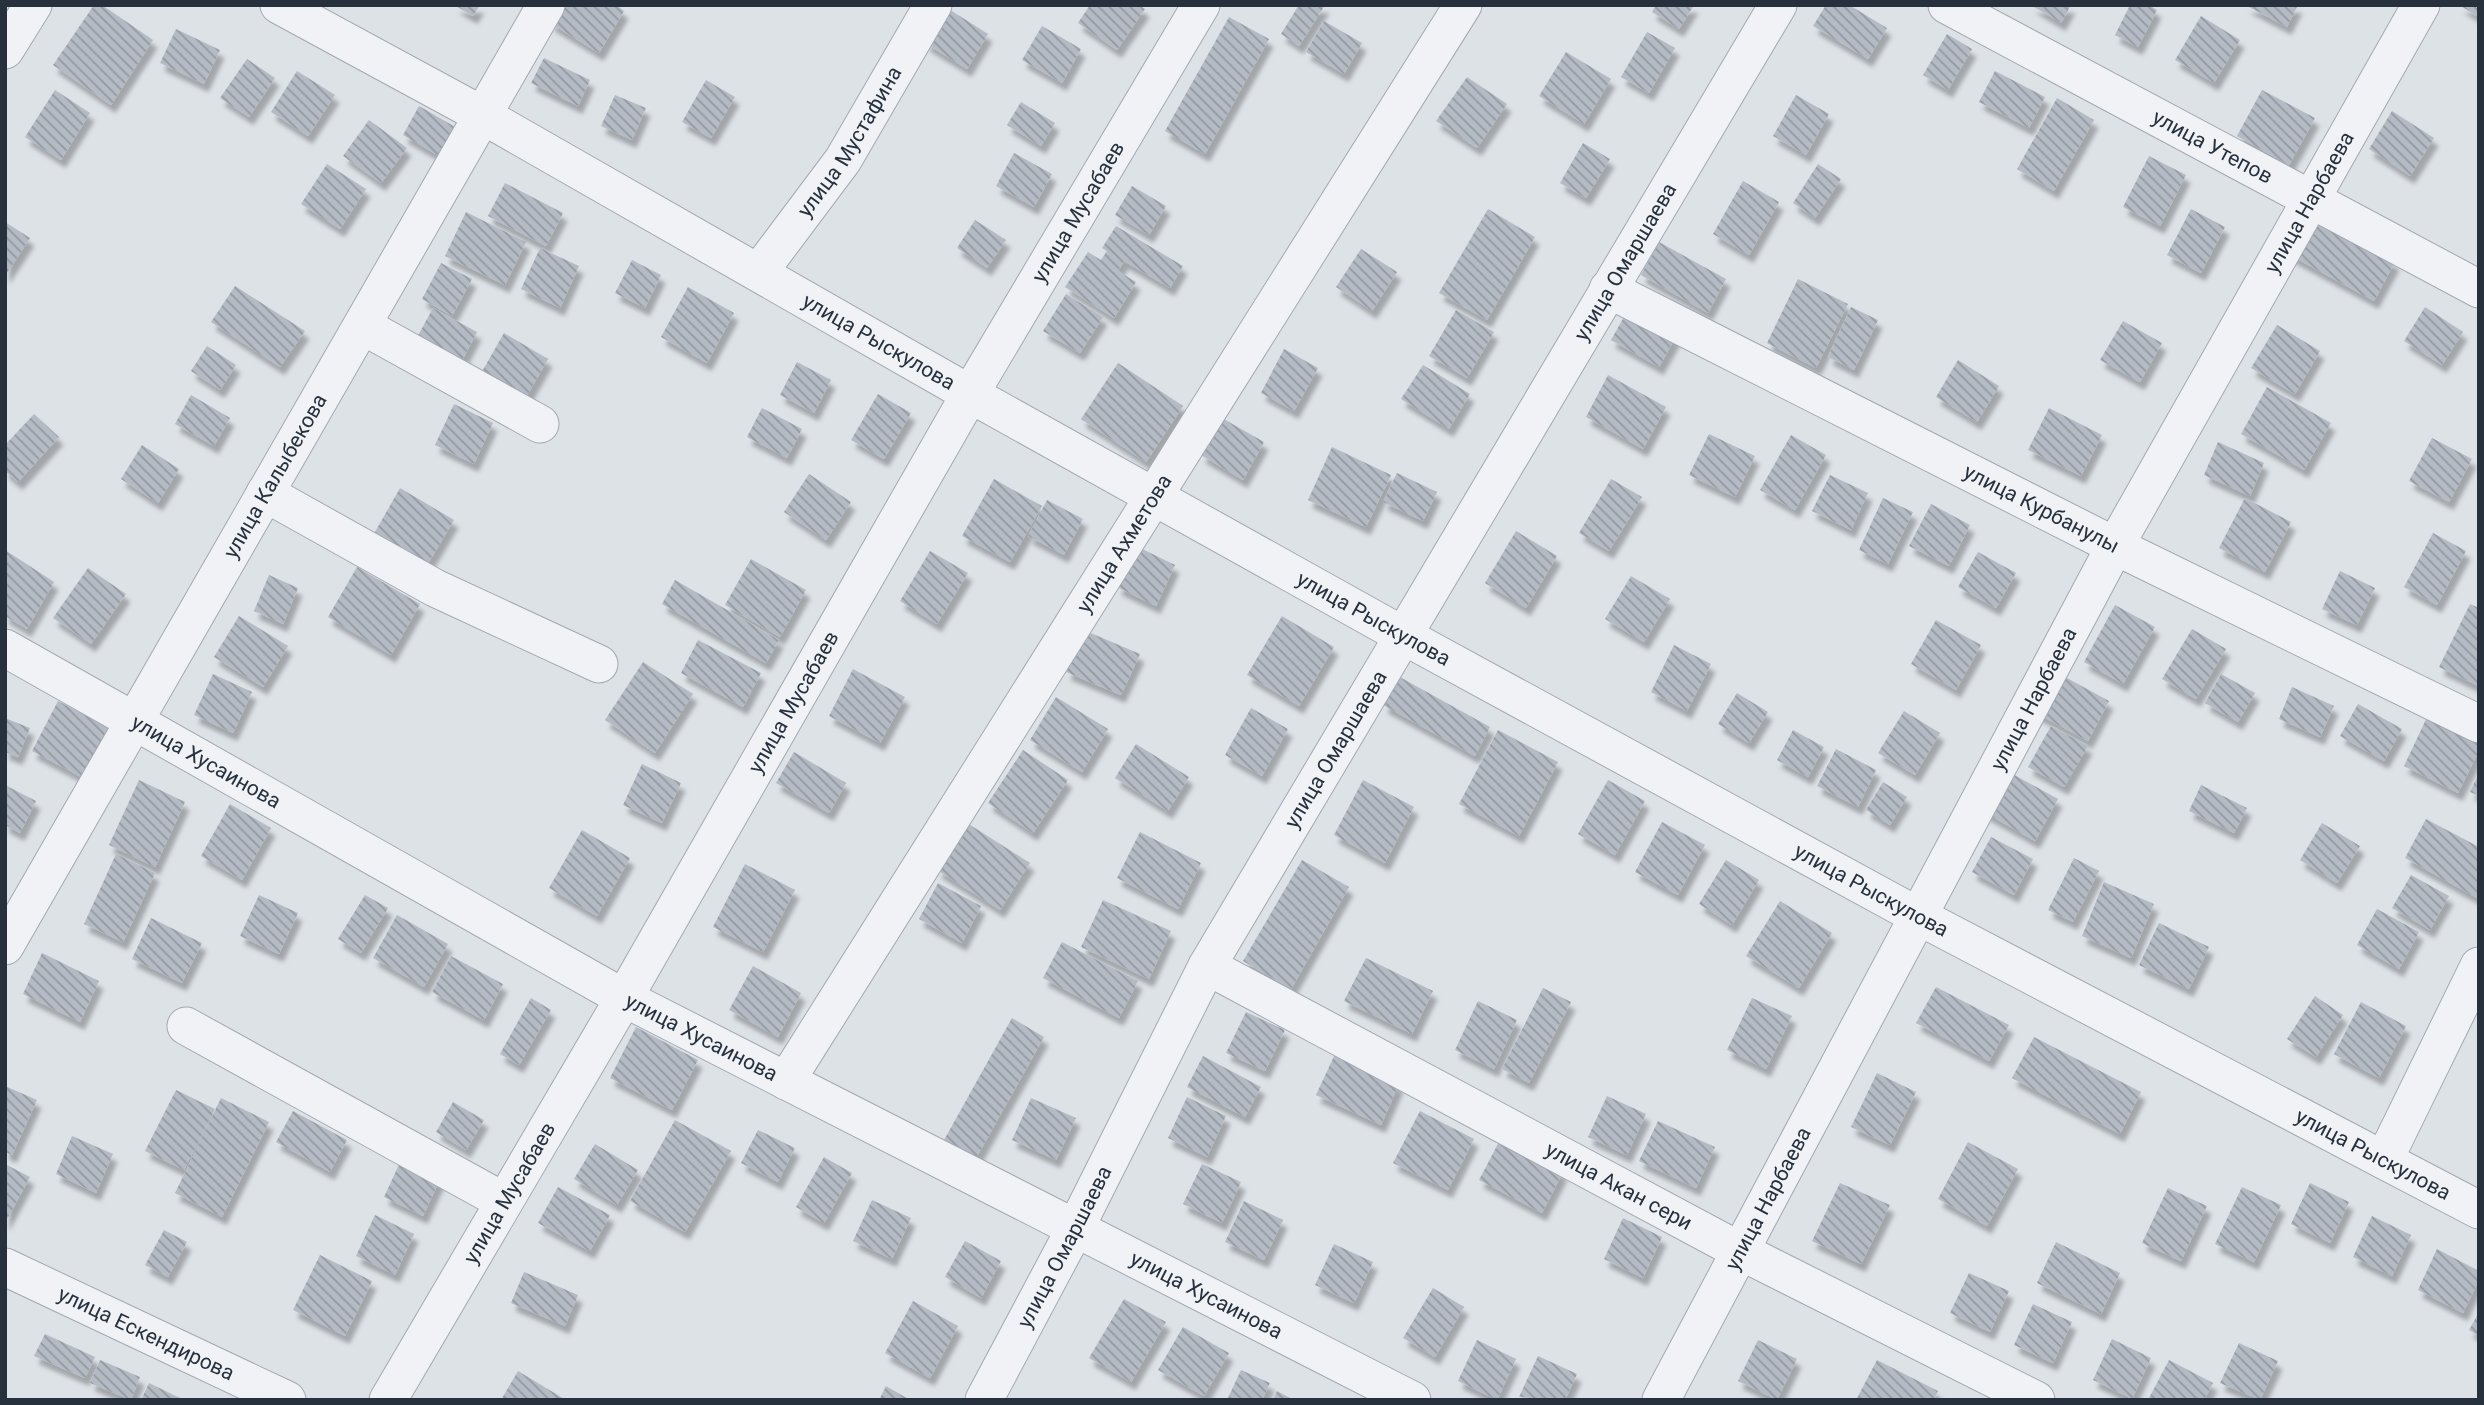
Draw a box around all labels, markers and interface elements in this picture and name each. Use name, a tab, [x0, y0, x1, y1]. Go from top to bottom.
street label: улица Мустафина	[792, 62, 907, 222]
street label: улица Утепов	[2148, 105, 2277, 189]
street label: улица Нарбаева	[2260, 127, 2359, 277]
street label: улица Мусабаев	[1027, 137, 1129, 287]
street label: улица Омаршаева	[1569, 179, 1681, 345]
street label: улица Рыскулова	[798, 289, 959, 395]
street label: улица Калыбекова	[218, 390, 332, 563]
street label: улица Курбанулы	[1960, 459, 2123, 558]
street label: улица Ахметова	[1072, 470, 1177, 617]
street label: улица Рыскулова	[1293, 567, 1455, 671]
street label: улица Нарбаева	[1986, 623, 2082, 775]
street label: улица Мусабаев	[743, 627, 844, 777]
street label: улица Омаршаева	[1280, 666, 1392, 832]
street label: улица Хусаинова	[127, 710, 285, 813]
street label: улица Рыскулова	[1790, 839, 1953, 942]
street label: улица Хусаинова	[621, 989, 782, 1086]
street label: улица Рыскулова	[2291, 1104, 2455, 1205]
street label: улица Мусабаев	[459, 1118, 560, 1268]
street label: улица Нарбаева	[1720, 1123, 1816, 1274]
street label: улица Акан сери	[1541, 1137, 1696, 1235]
street label: улица Омаршаева	[1013, 1162, 1117, 1332]
street label: улица Хусаинова	[1126, 1246, 1287, 1344]
street label: улица Ескендирова	[54, 1282, 238, 1385]

